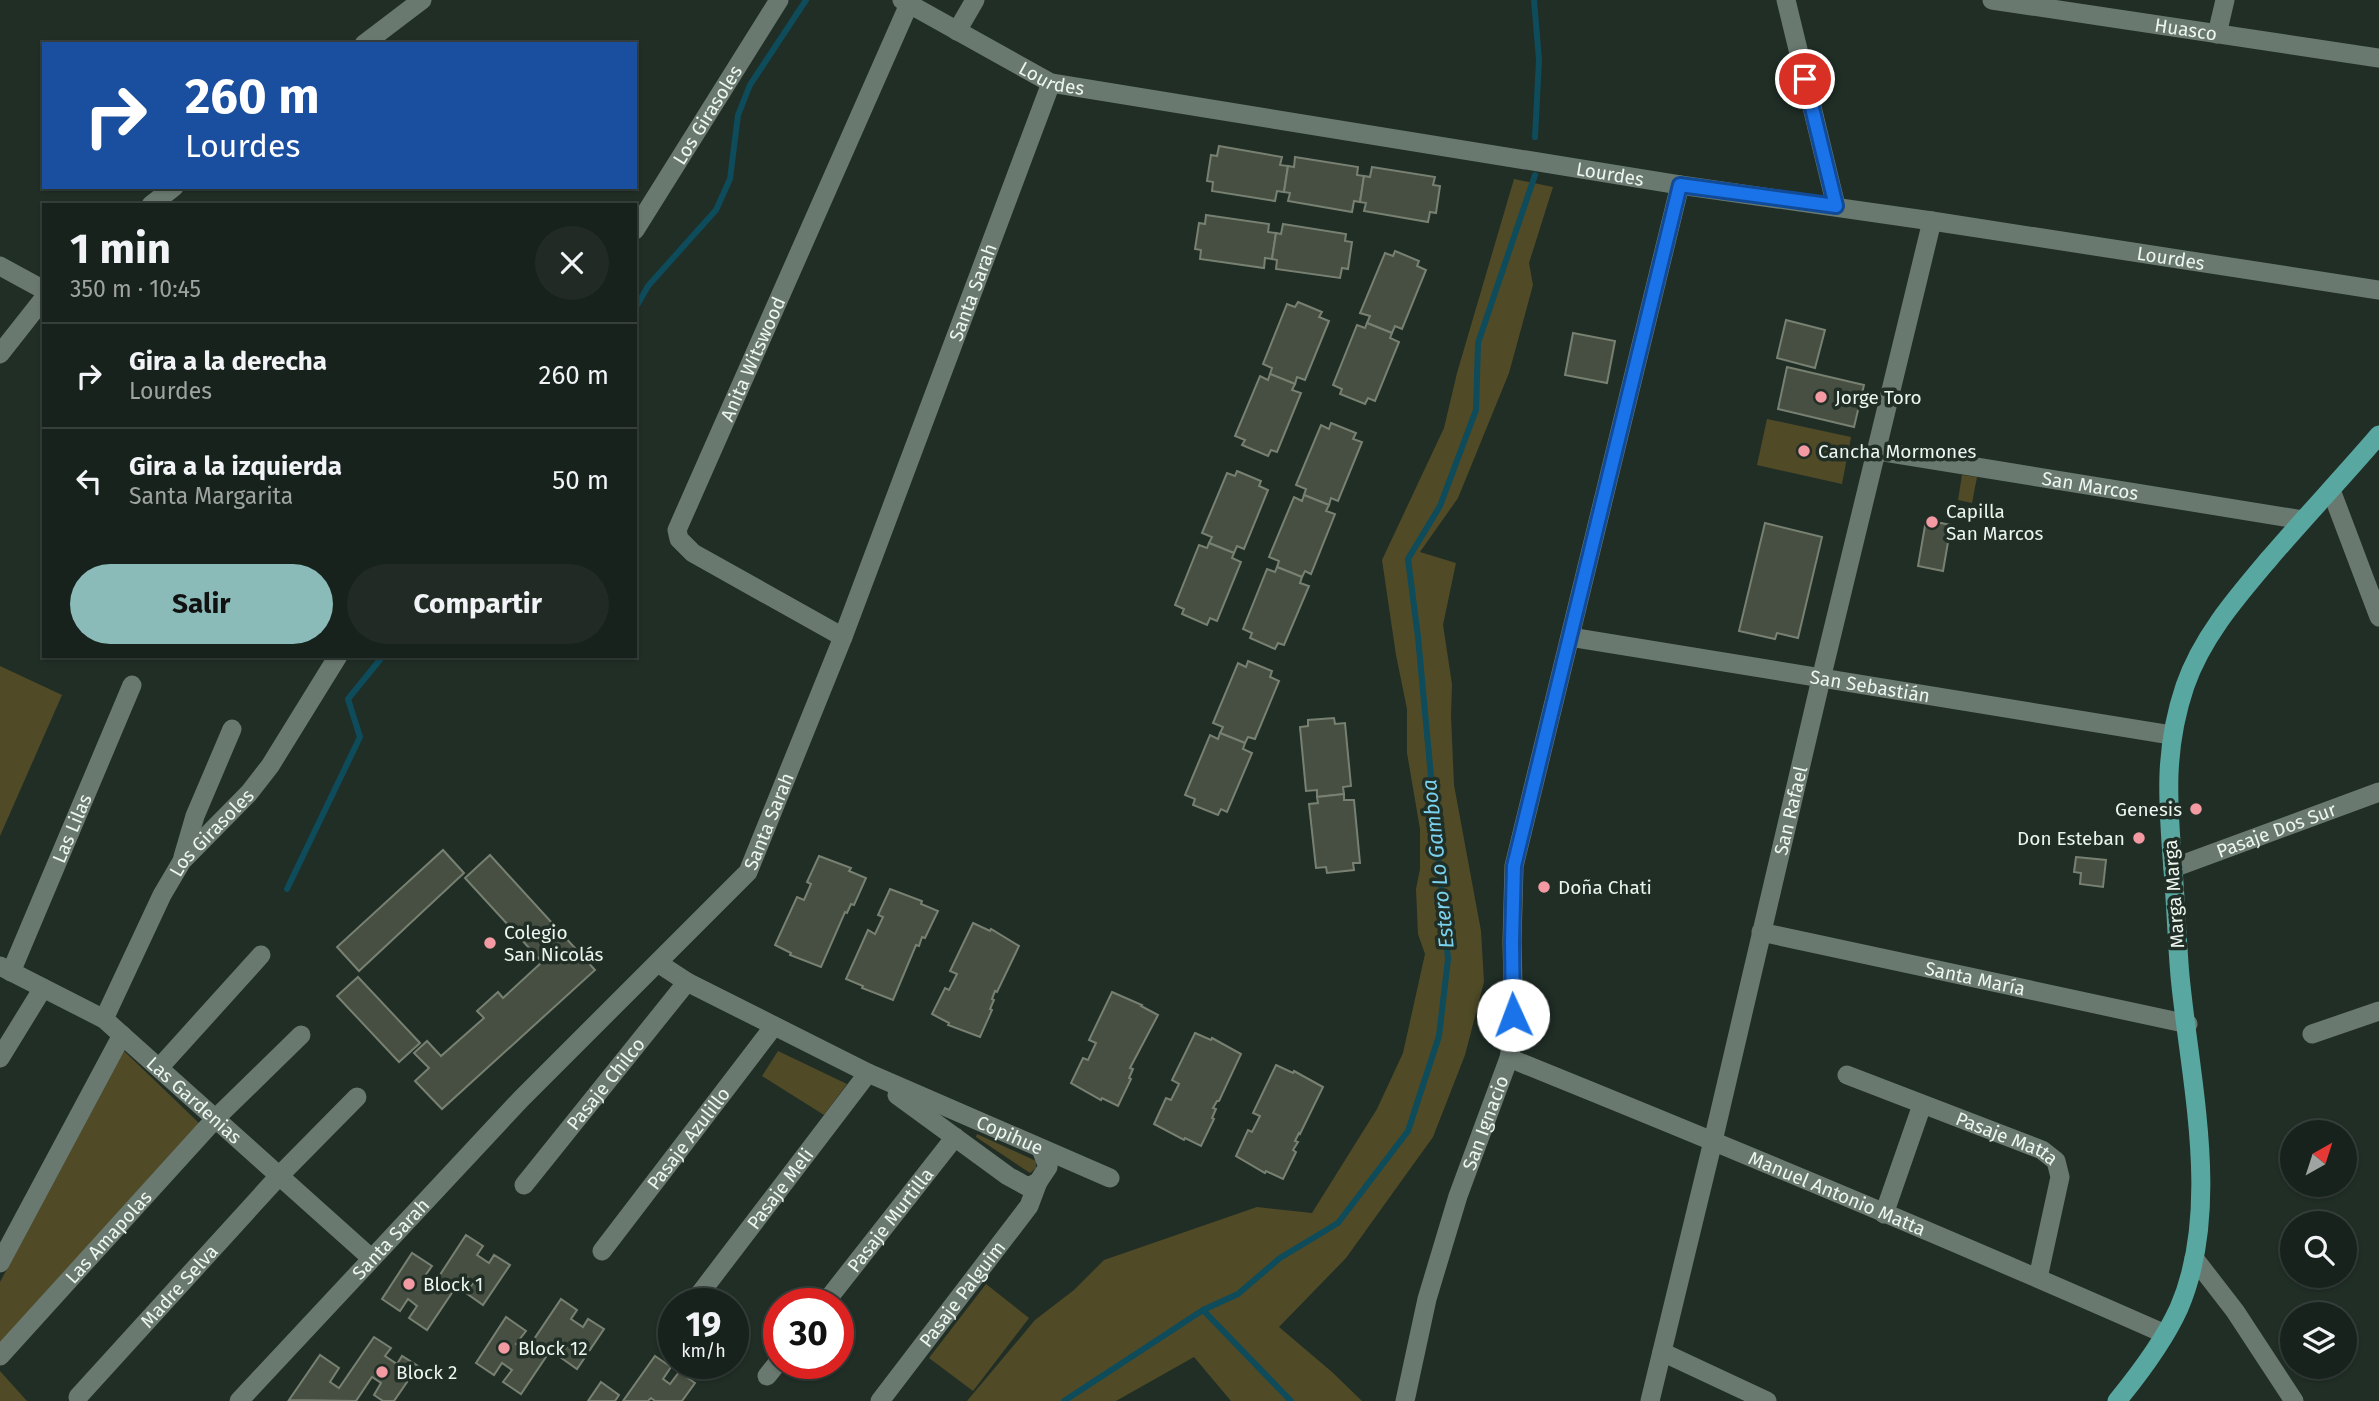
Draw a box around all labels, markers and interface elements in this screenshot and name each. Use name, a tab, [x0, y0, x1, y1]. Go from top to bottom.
street label: Huasco	[2153, 13, 2219, 45]
pin	[1775, 49, 1835, 109]
street label: Lourdes	[1015, 56, 1086, 100]
icon: arrive	[1786, 60, 1824, 98]
street label: Los Girasoles	[667, 61, 747, 169]
text: 260 m	[185, 67, 320, 126]
icon: right	[70, 70, 161, 161]
text: Lourdes	[185, 127, 300, 165]
street label: Lourdes	[1574, 157, 1646, 191]
text: 1 min	[70, 224, 171, 274]
button: close	[535, 226, 609, 300]
street label: Santa Sarah	[944, 240, 1001, 344]
street label: Lourdes	[2135, 241, 2207, 274]
text: 350 m · 10:45	[70, 275, 201, 303]
street label: Anita Witswood	[715, 293, 790, 425]
text: Gira a la derecha	[129, 346, 327, 377]
icon: right	[70, 357, 108, 395]
text: 260 m	[539, 360, 609, 391]
text: Lourdes	[129, 377, 212, 405]
place label: Jorge Toro	[1835, 386, 1922, 409]
marker: Jorge Toro	[1813, 389, 1829, 405]
place label: Cancha Mormones	[1818, 440, 1977, 463]
marker: Cancha Mormones	[1796, 443, 1812, 459]
text: Gira a la izquierda	[129, 451, 342, 482]
icon: left	[70, 462, 108, 500]
text: 50 m	[552, 465, 609, 496]
street label: San Marcos	[2040, 466, 2140, 505]
text: Santa Margarita	[129, 482, 293, 510]
place label: Capilla San Marcos	[1946, 500, 2044, 545]
marker: Capilla San Marcos	[1924, 514, 1940, 530]
button: Salir	[70, 564, 333, 644]
button: Compartir	[347, 564, 609, 644]
street label: San Sebastián	[1808, 665, 1932, 707]
street label: San Rafael	[1769, 763, 1812, 857]
street label: Santa Sarah	[739, 769, 798, 873]
water label: Estero Lo Gamboa	[1416, 778, 1460, 950]
street label: Los Girasoles	[164, 784, 258, 880]
street label: Las Lilas	[47, 790, 96, 866]
street label: Pasaje Dos Sur	[2213, 797, 2340, 862]
place label: Genesis	[2115, 798, 2182, 821]
marker: Genesis	[2188, 801, 2204, 817]
place label: Don Esteban	[2017, 827, 2125, 850]
marker: Don Esteban	[2131, 830, 2147, 846]
street label: Marga Marga	[2159, 839, 2189, 949]
place label: Doña Chati	[1558, 876, 1652, 899]
marker: Doña Chati	[1536, 879, 1552, 895]
place label: Colegio San Nicolás	[504, 921, 604, 966]
marker: Colegio San Nicolás	[482, 935, 498, 951]
street label: Santa María	[1923, 956, 2027, 1000]
position arrow	[1476, 978, 1550, 1052]
street label: Pasaje Chilco	[561, 1033, 649, 1134]
street label: Las Gardenias	[142, 1051, 247, 1148]
street label: San Ignacio	[1457, 1072, 1513, 1173]
street label: Pasaje Azulillo	[642, 1082, 735, 1194]
street label: Pasaje Matta	[1953, 1106, 2063, 1170]
street label: Copihue	[973, 1110, 1047, 1159]
north arrow	[2280, 1120, 2357, 1197]
map controls	[2280, 1120, 2357, 1379]
street label: Pasaje Meli	[742, 1144, 818, 1234]
street label: Manuel Antonio Matta	[1745, 1146, 1929, 1241]
street label: Pasaje Murtilla	[842, 1163, 938, 1277]
street label: Las Amapolas	[60, 1185, 156, 1288]
street label: Santa Sarah	[347, 1193, 434, 1284]
button: search	[2280, 1211, 2357, 1288]
street label: Pasaje Palguim	[914, 1236, 1010, 1352]
street label: Madre Selva	[135, 1240, 222, 1332]
place label: Block 1	[423, 1273, 483, 1296]
marker: Block 1	[401, 1276, 417, 1292]
speed limit sign: 30	[763, 1288, 854, 1379]
button: layers	[2280, 1302, 2357, 1379]
text: 19	[686, 1303, 721, 1345]
place label: Block 12	[518, 1337, 588, 1360]
marker: Block 12	[496, 1340, 512, 1356]
text: km/h	[681, 1340, 726, 1362]
place label: Block 2	[396, 1361, 457, 1384]
marker: Block 2	[374, 1364, 390, 1380]

